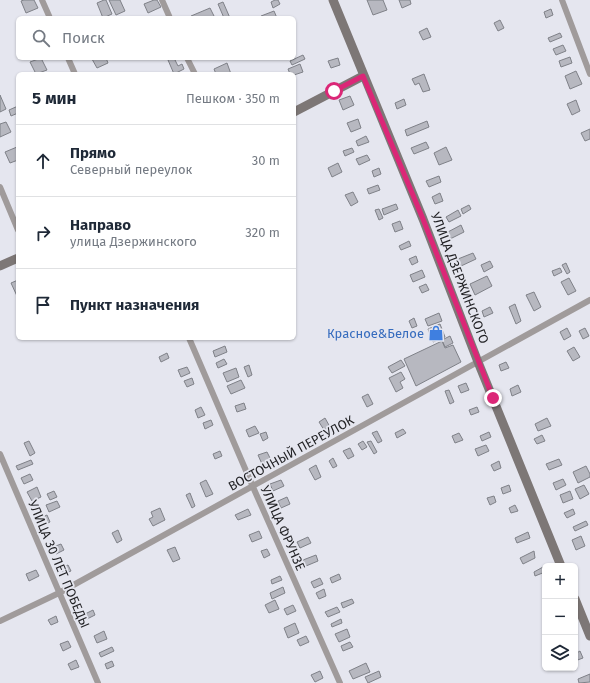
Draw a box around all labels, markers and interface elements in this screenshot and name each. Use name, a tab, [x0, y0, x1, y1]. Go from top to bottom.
search box	[16, 16, 296, 60]
icon: search	[30, 27, 52, 49]
text: Поиск	[62, 29, 105, 47]
route start	[325, 82, 343, 100]
text: 5 мин	[32, 88, 77, 109]
text: Пешком · 350 m	[186, 91, 280, 106]
text: Прямо	[70, 144, 116, 162]
icon: ahead	[32, 150, 54, 172]
text: 30 m	[252, 153, 280, 168]
text: Северный переулок	[70, 162, 192, 177]
street label: УЛИЦА ДЗЕРЖИНСКОГО	[428, 210, 492, 346]
text: Направо	[70, 216, 131, 234]
icon: right	[32, 222, 54, 244]
text: 320 m	[245, 225, 280, 240]
text: улица Дзержинского	[70, 234, 197, 249]
icon: arrive	[32, 294, 54, 316]
text: Пункт назначения	[70, 296, 199, 314]
shop icon: Красное&Белое	[427, 324, 445, 342]
place label: Красное&Белое	[327, 326, 424, 341]
route end	[484, 389, 502, 407]
street label: ВОСТОЧНЫЙ ПЕРЕУЛОК	[226, 412, 357, 494]
street label: УЛИЦА ФРУНЗЕ	[258, 483, 308, 573]
street label: УЛИЦА 30 ЛЕТ ПОБЕДЫ	[25, 498, 93, 630]
map controls	[542, 563, 578, 671]
button: +	[542, 563, 578, 599]
button: −	[542, 599, 578, 635]
button: layers	[542, 635, 578, 671]

